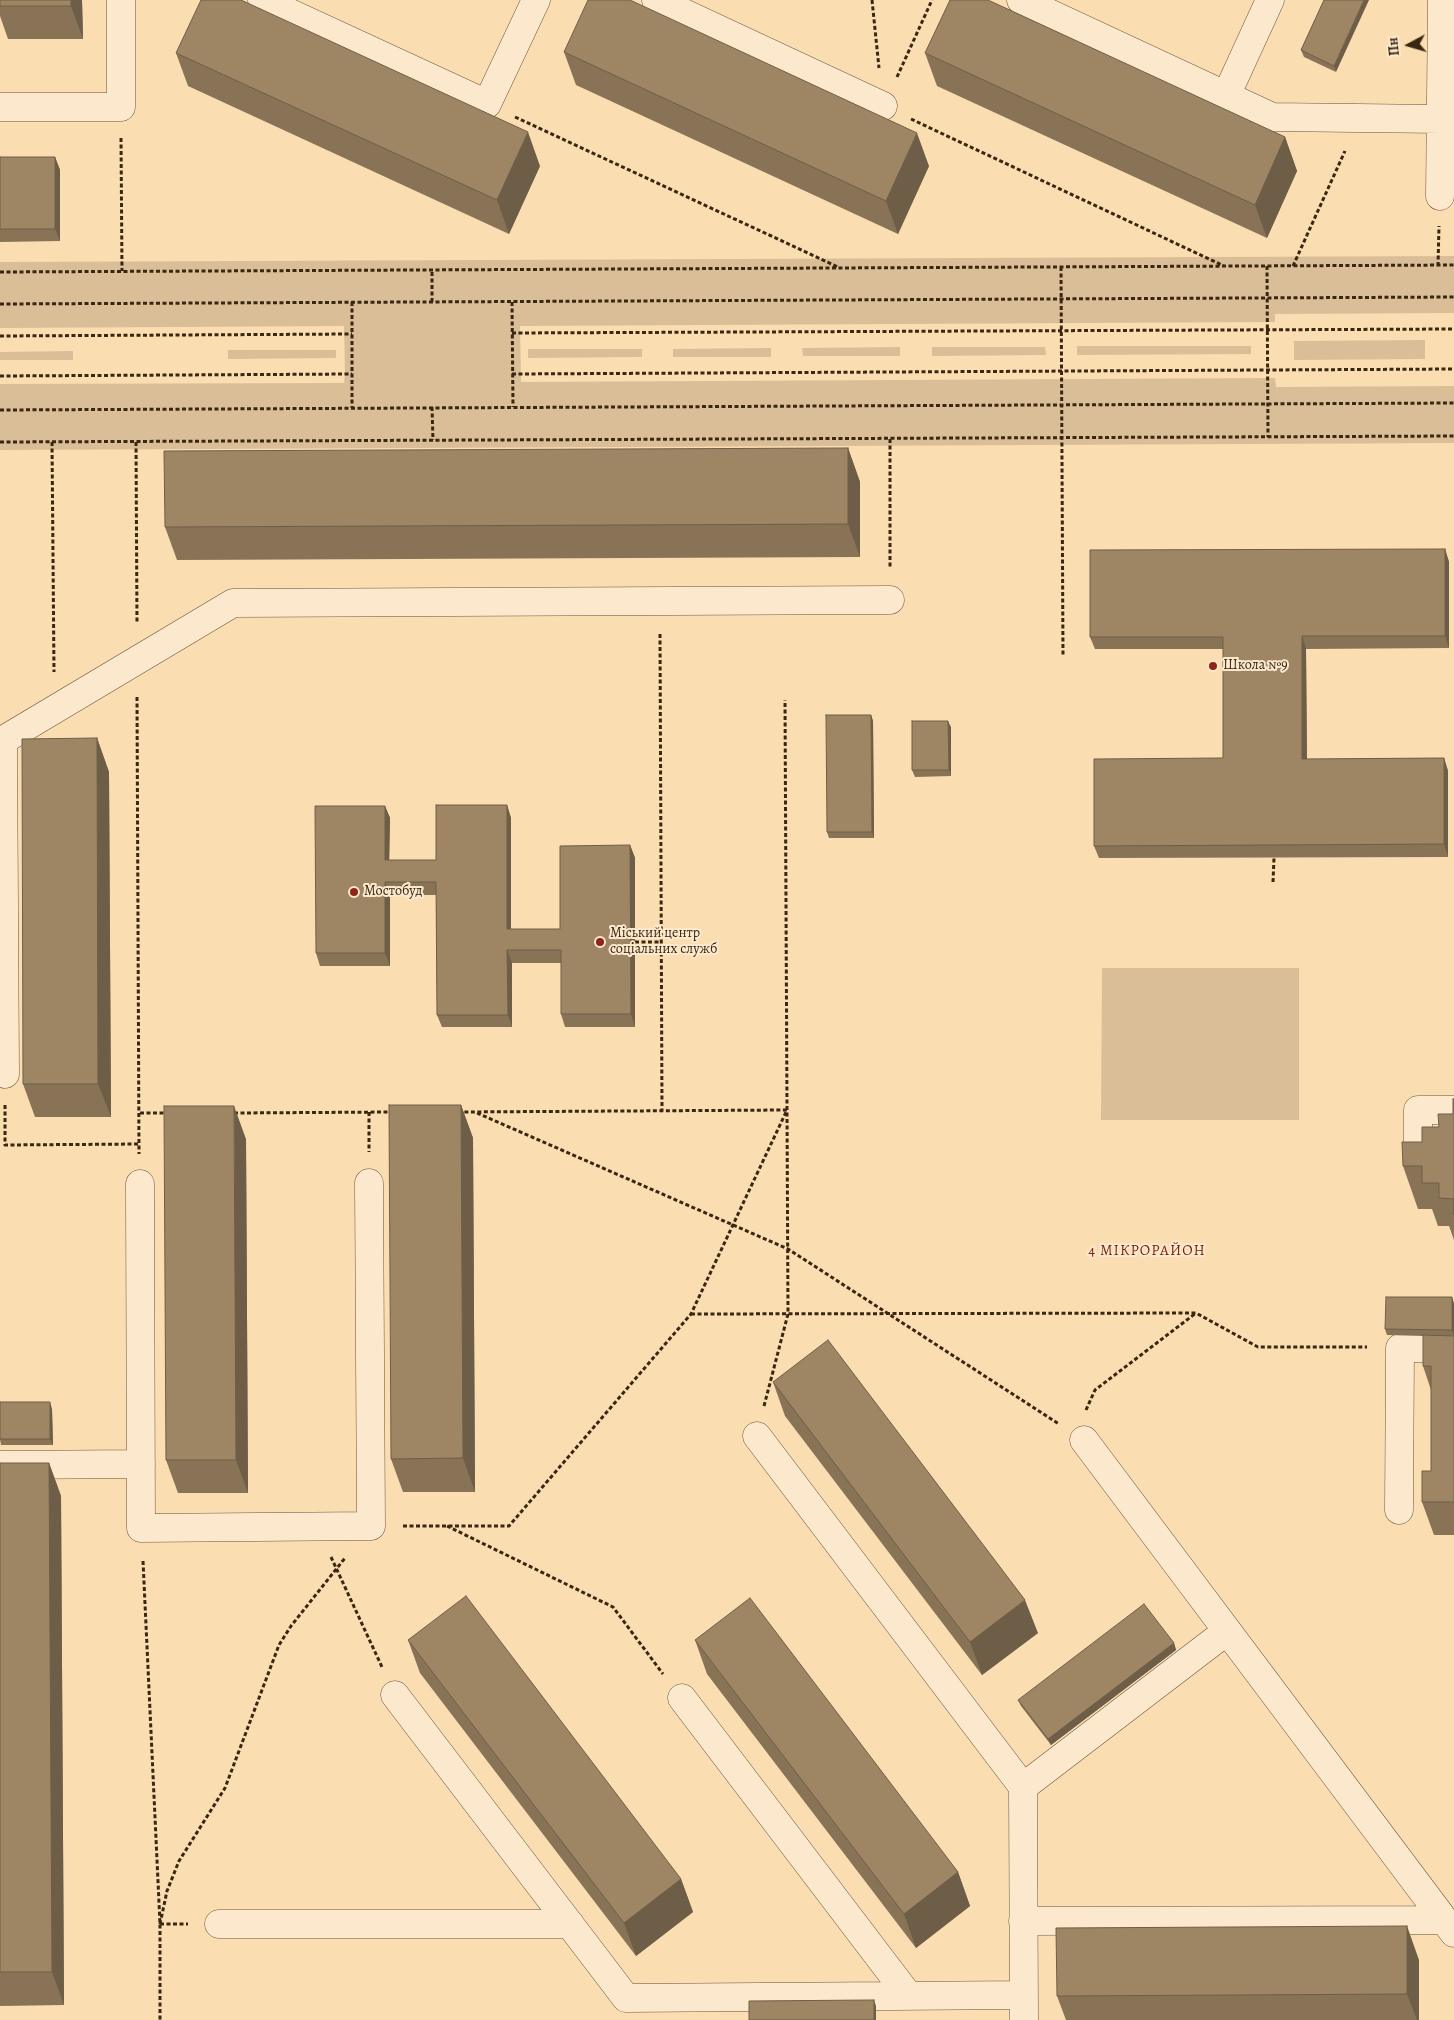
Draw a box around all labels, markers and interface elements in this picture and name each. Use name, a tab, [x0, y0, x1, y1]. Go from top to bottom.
north arrow	[1384, 20, 1434, 70]
text: Пн	[1383, 37, 1404, 57]
place label: Школа №9	[1223, 658, 1288, 674]
marker: Школа №9	[1207, 660, 1219, 672]
place label: Мостобуд	[364, 884, 422, 900]
marker: Мостобуд	[348, 886, 360, 898]
place label: Міський центр соціальних служб	[610, 926, 717, 959]
marker: Міський центр соціальних служб	[594, 936, 606, 948]
district label: 4 МІКРОРАЙОН	[1087, 1242, 1207, 1260]

